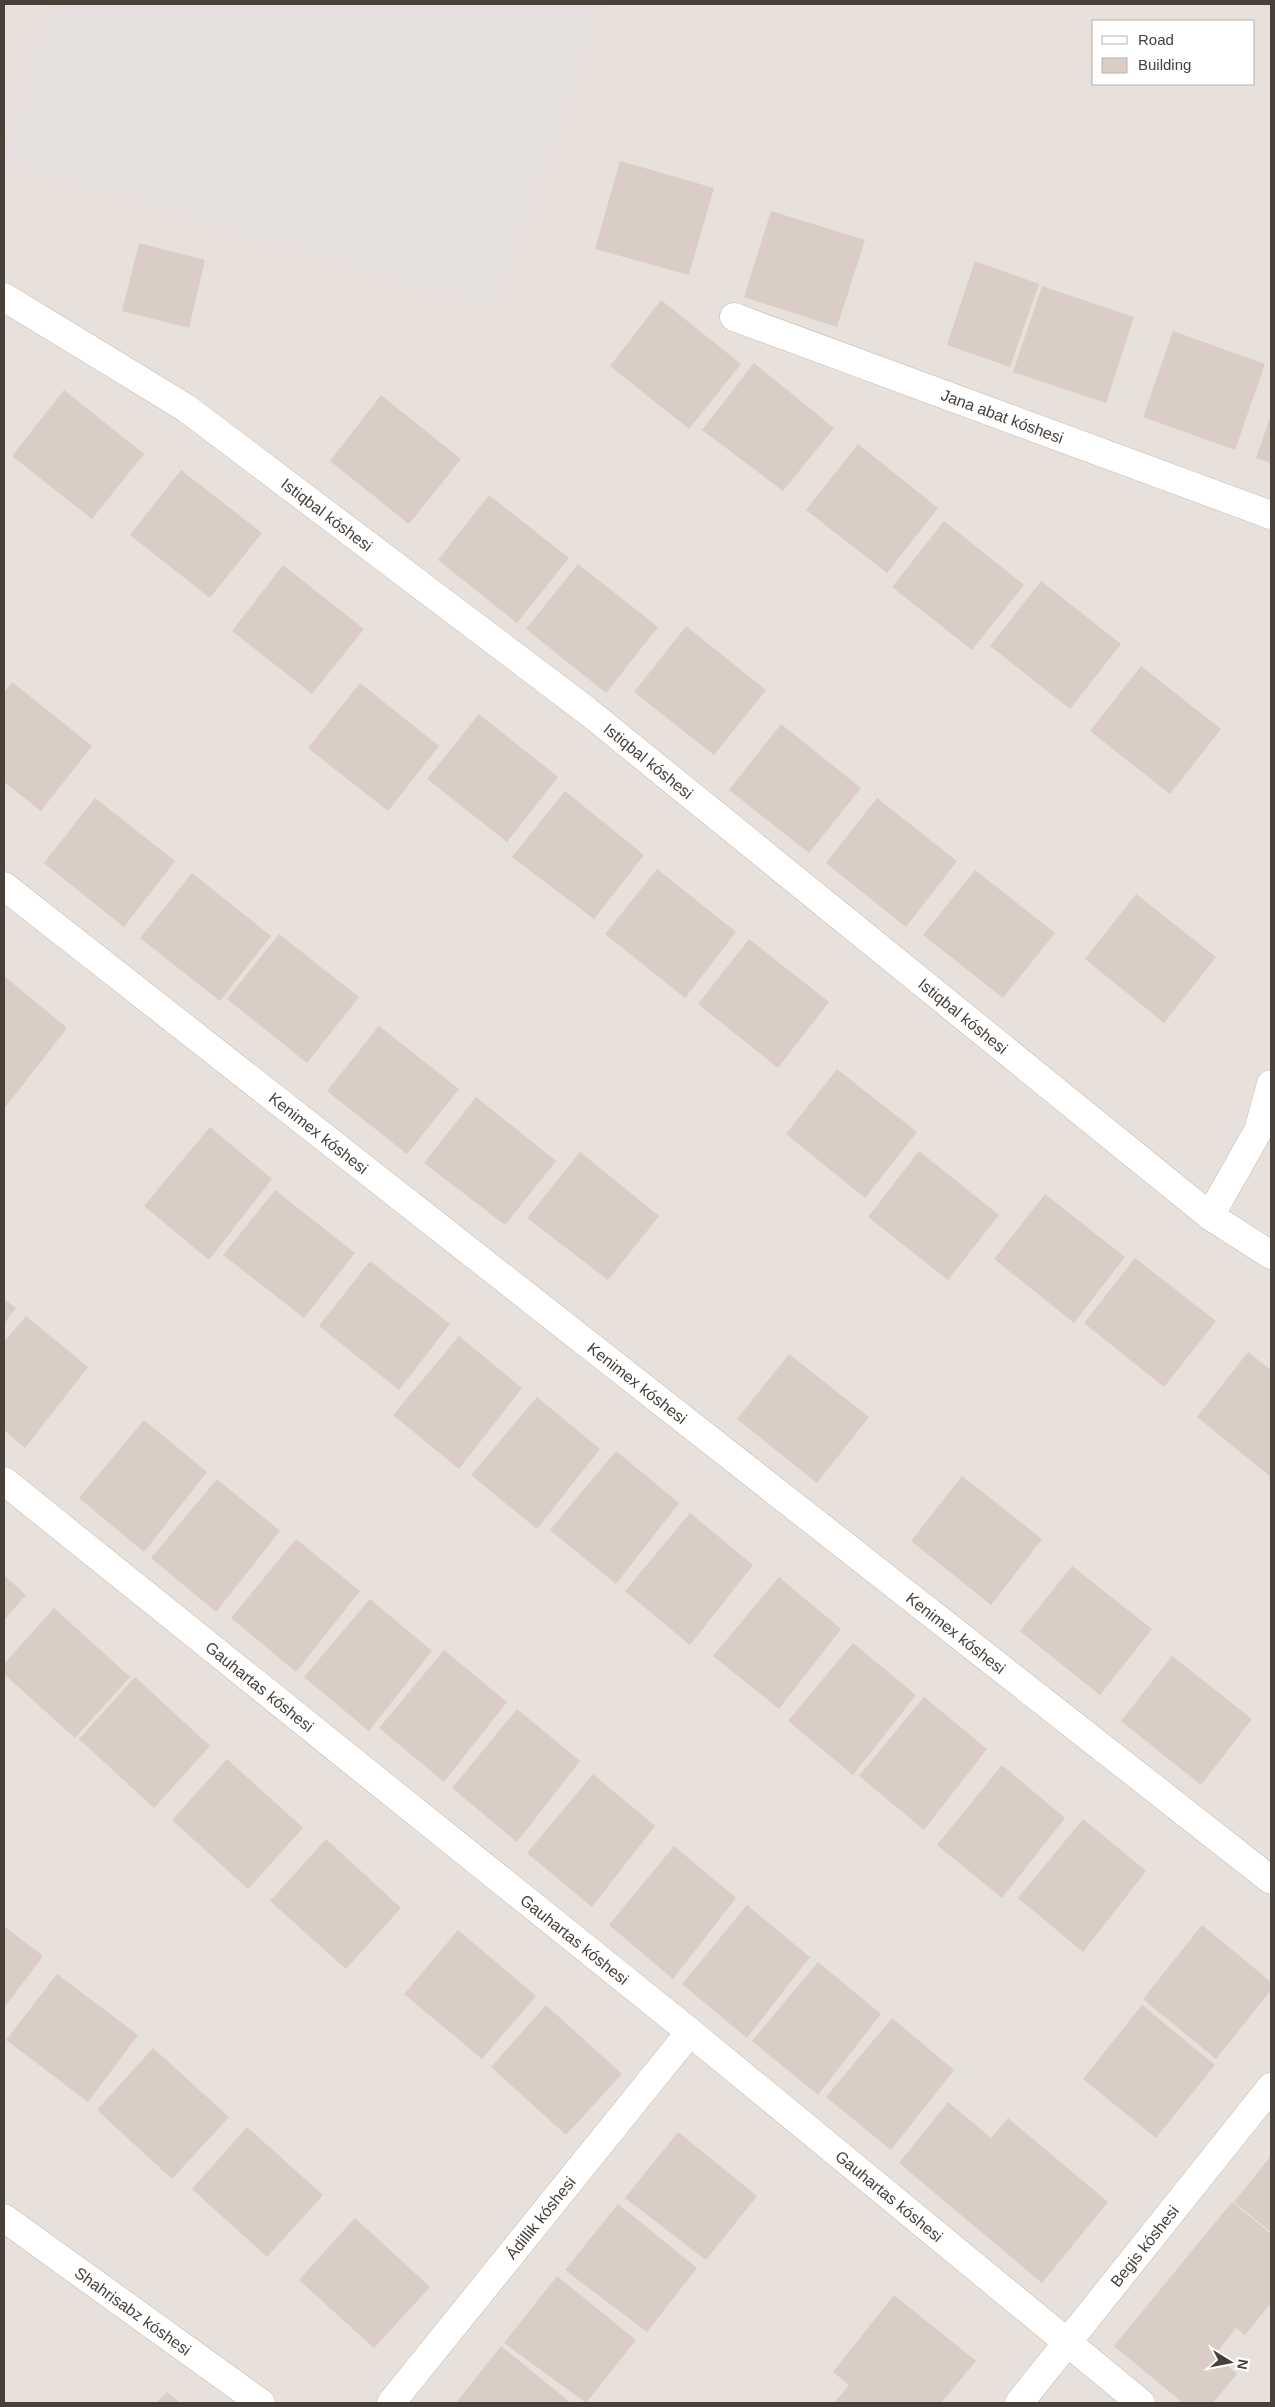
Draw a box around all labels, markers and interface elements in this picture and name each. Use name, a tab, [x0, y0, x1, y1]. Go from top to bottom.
legend	[1092, 20, 1255, 85]
text: Road	[1138, 31, 1174, 48]
text: Building	[1138, 56, 1191, 73]
street label: Jana abat kóshesi	[939, 386, 1066, 446]
street label: Istiqbal kóshesi	[278, 475, 376, 554]
street label: Istiqbal kóshesi	[601, 720, 696, 802]
street label: Istiqbal kóshesi	[915, 975, 1011, 1057]
street label: Kenimex kóshesi	[266, 1089, 372, 1177]
street label: Kenimex kóshesi	[584, 1339, 690, 1427]
street label: Kenimex kóshesi	[903, 1589, 1009, 1677]
street label: Gauhartas kóshesi	[202, 1638, 317, 1735]
street label: Gauhartas kóshesi	[517, 1891, 632, 1988]
street label: Gauhartas kóshesi	[832, 2147, 946, 2245]
street label: Ádillik kóshesi	[501, 2173, 579, 2262]
street label: Begis kóshesi	[1107, 2202, 1182, 2290]
street label: Shahrisabz kóshesi	[72, 2263, 194, 2358]
north arrow	[1205, 2337, 1255, 2387]
text: N	[1234, 2358, 1252, 2371]

